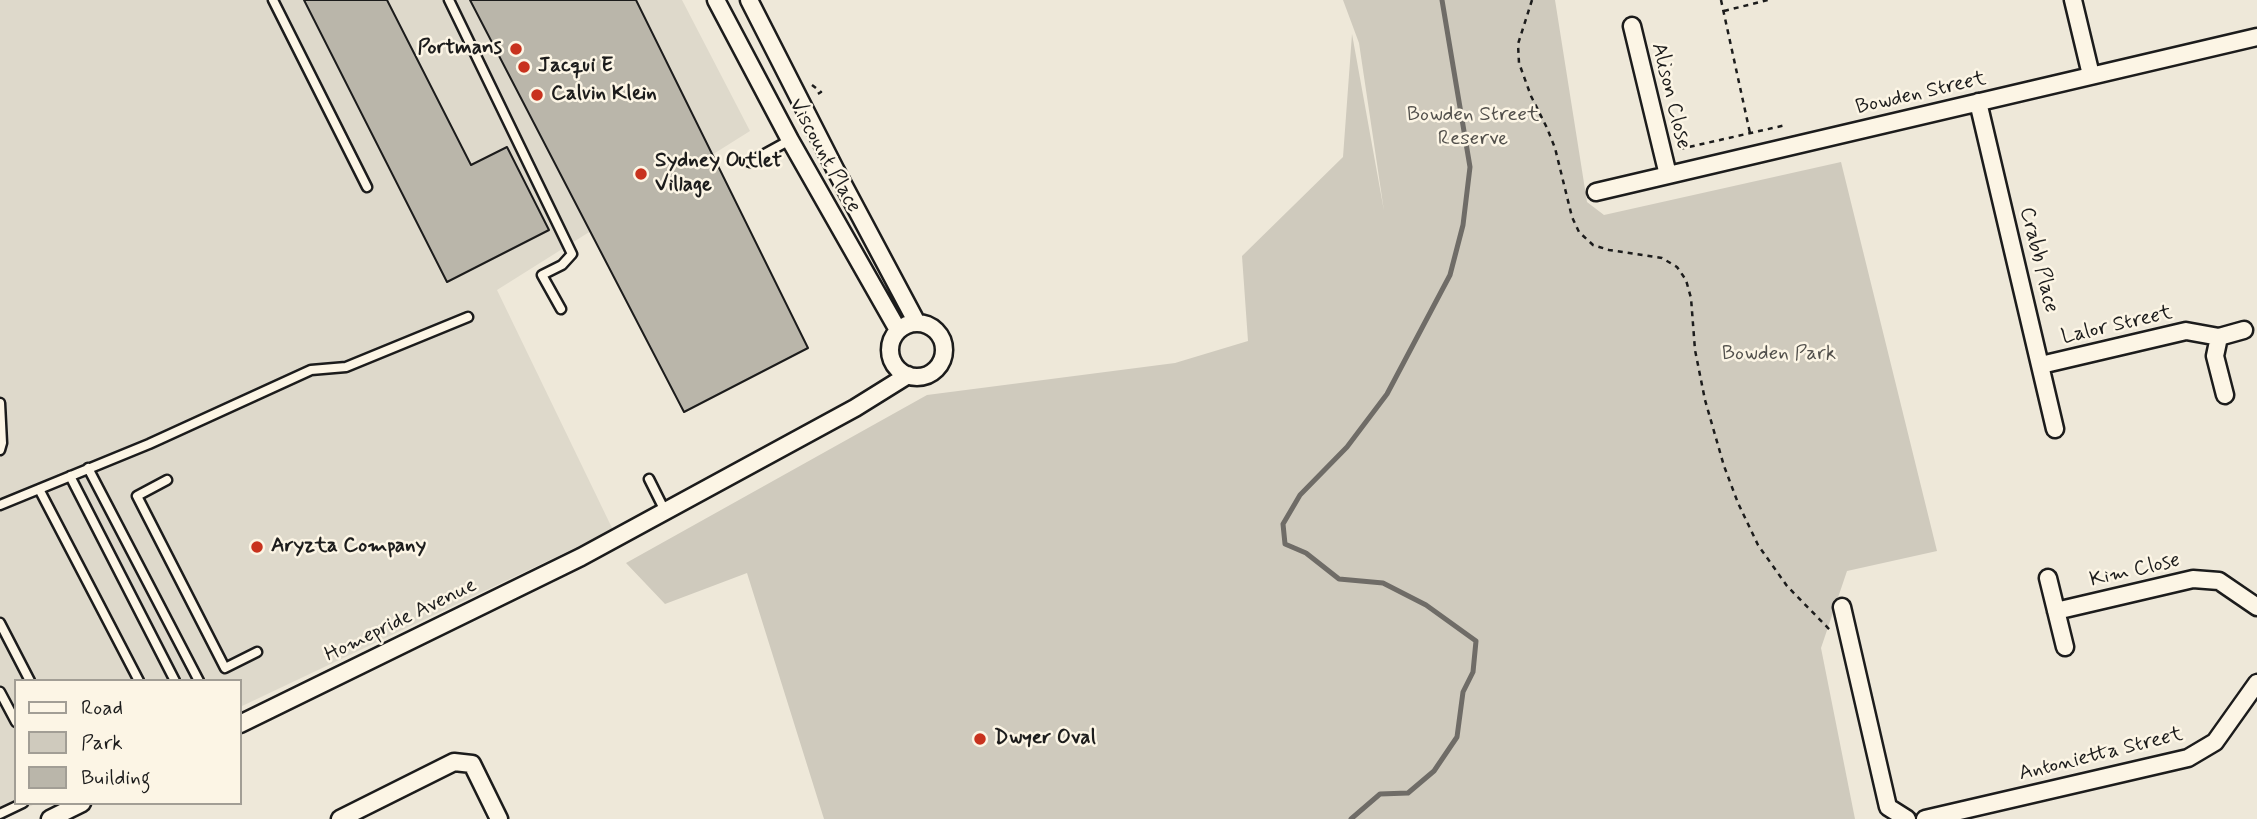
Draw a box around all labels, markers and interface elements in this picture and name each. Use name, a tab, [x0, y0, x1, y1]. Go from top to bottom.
place label: Portmans	[417, 36, 502, 62]
street label: Alison Close	[1645, 40, 1695, 152]
marker: Portmans	[508, 41, 524, 57]
place label: Jacqui E	[538, 54, 613, 80]
marker: Jacqui E	[516, 59, 532, 75]
street label: Bowden Street	[1853, 67, 1989, 121]
place label: Calvin Klein	[551, 82, 657, 108]
marker: Calvin Klein	[529, 87, 545, 103]
street label: Viscount Place	[782, 94, 866, 218]
park label: Bowden Street Reserve	[1407, 103, 1539, 153]
place label: Sydney Outlet Village	[655, 149, 782, 199]
marker: Sydney Outlet Village	[633, 166, 649, 182]
street label: Crabb Place	[2013, 205, 2063, 315]
street label: Lalor Street	[2059, 301, 2175, 351]
park label: Bowden Park	[1722, 342, 1836, 368]
place label: Aryzta Company	[271, 534, 426, 560]
marker: Aryzta Company	[249, 539, 265, 555]
street label: Kim Close	[2087, 548, 2183, 594]
street label: Homepride Avenue	[321, 573, 481, 669]
legend	[14, 679, 242, 805]
text: Road	[81, 694, 123, 722]
street label: Antonietta Street	[2016, 722, 2186, 788]
place label: Dwyer Oval	[994, 726, 1096, 752]
text: Park	[81, 729, 123, 757]
marker: Dwyer Oval	[972, 731, 988, 747]
text: Building	[81, 764, 151, 792]

